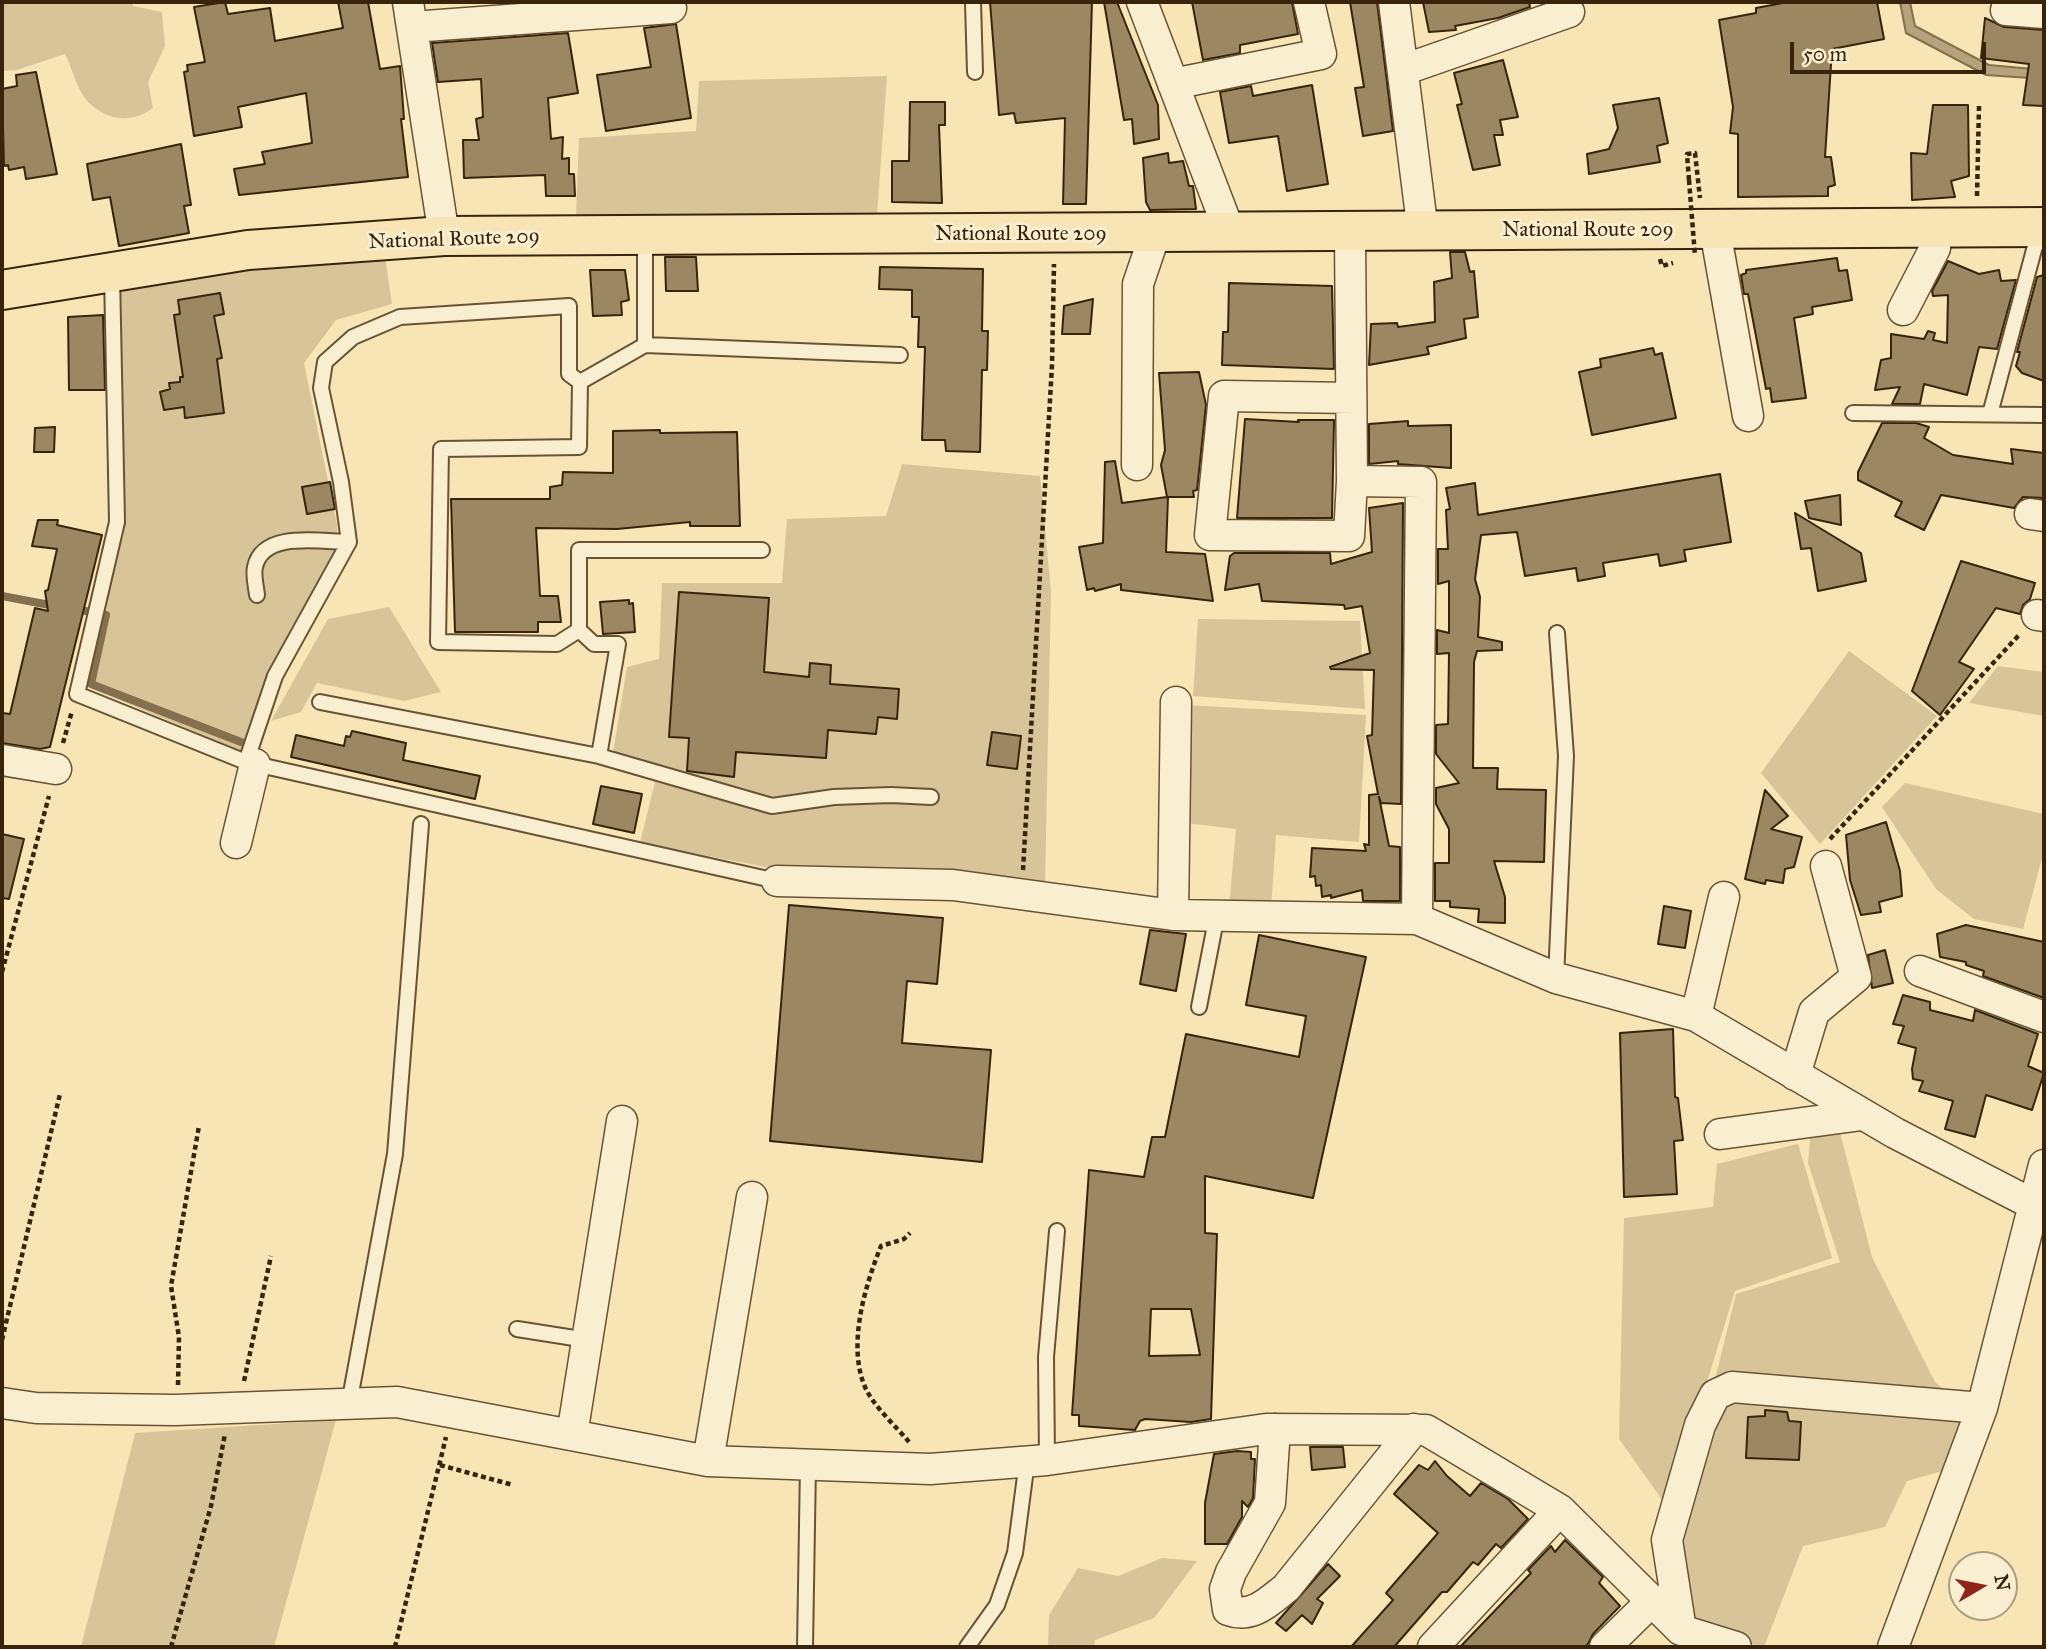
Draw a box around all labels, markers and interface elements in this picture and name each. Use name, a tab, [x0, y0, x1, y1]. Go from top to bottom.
scale bar	[1794, 28, 1990, 72]
text: 50 m	[1803, 41, 1847, 67]
street label: National Route 209	[1502, 218, 1674, 244]
street label: National Route 209	[935, 222, 1107, 248]
street label: National Route 209	[368, 224, 540, 256]
north arrow	[1948, 1551, 2018, 1621]
text: N	[1989, 1573, 2015, 1593]

